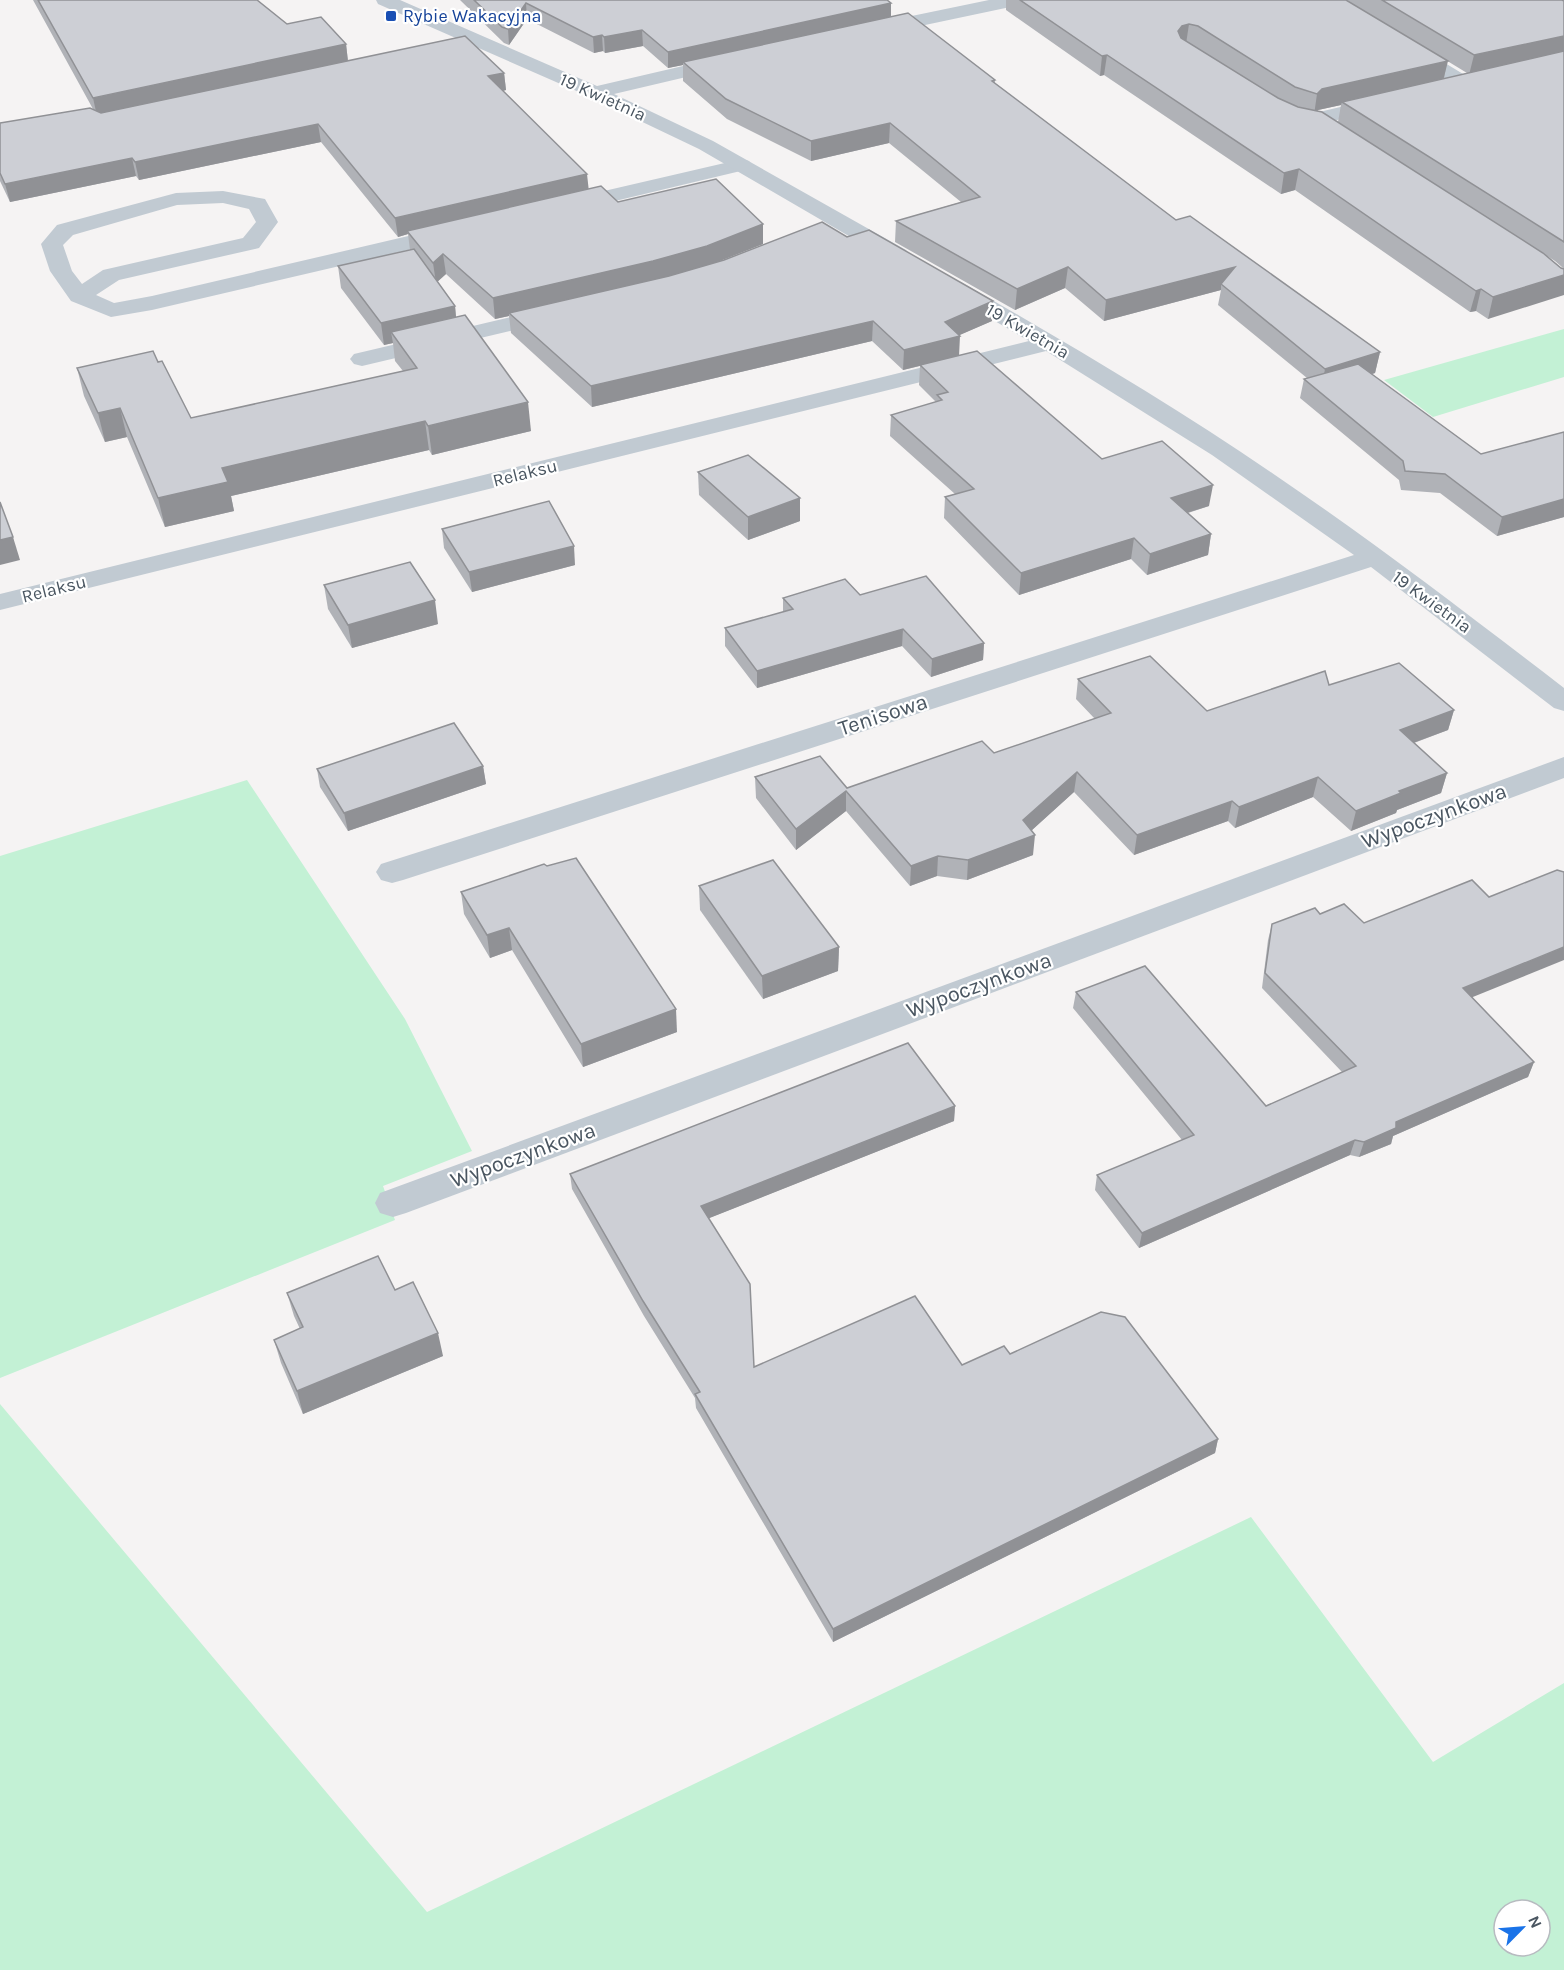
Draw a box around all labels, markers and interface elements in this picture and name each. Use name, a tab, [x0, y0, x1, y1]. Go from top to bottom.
place label: Rybie Wakacyjna	[403, 5, 542, 27]
marker: Rybie Wakacyjna	[384, 9, 398, 23]
street label: 19 Kwietnia	[556, 68, 650, 126]
street label: 19 Kwietnia	[983, 298, 1073, 364]
street label: Relaksu	[490, 454, 560, 492]
street label: 19 Kwietnia	[1388, 566, 1476, 638]
street label: Relaksu	[19, 570, 89, 608]
street label: Tenisowa	[835, 688, 931, 742]
street label: Wypoczynkowa	[1358, 778, 1510, 854]
street label: Wypoczynkowa	[903, 947, 1055, 1023]
street label: Wypoczynkowa	[447, 1117, 599, 1193]
north arrow	[1492, 1898, 1552, 1958]
text: N	[1524, 1913, 1546, 1931]

